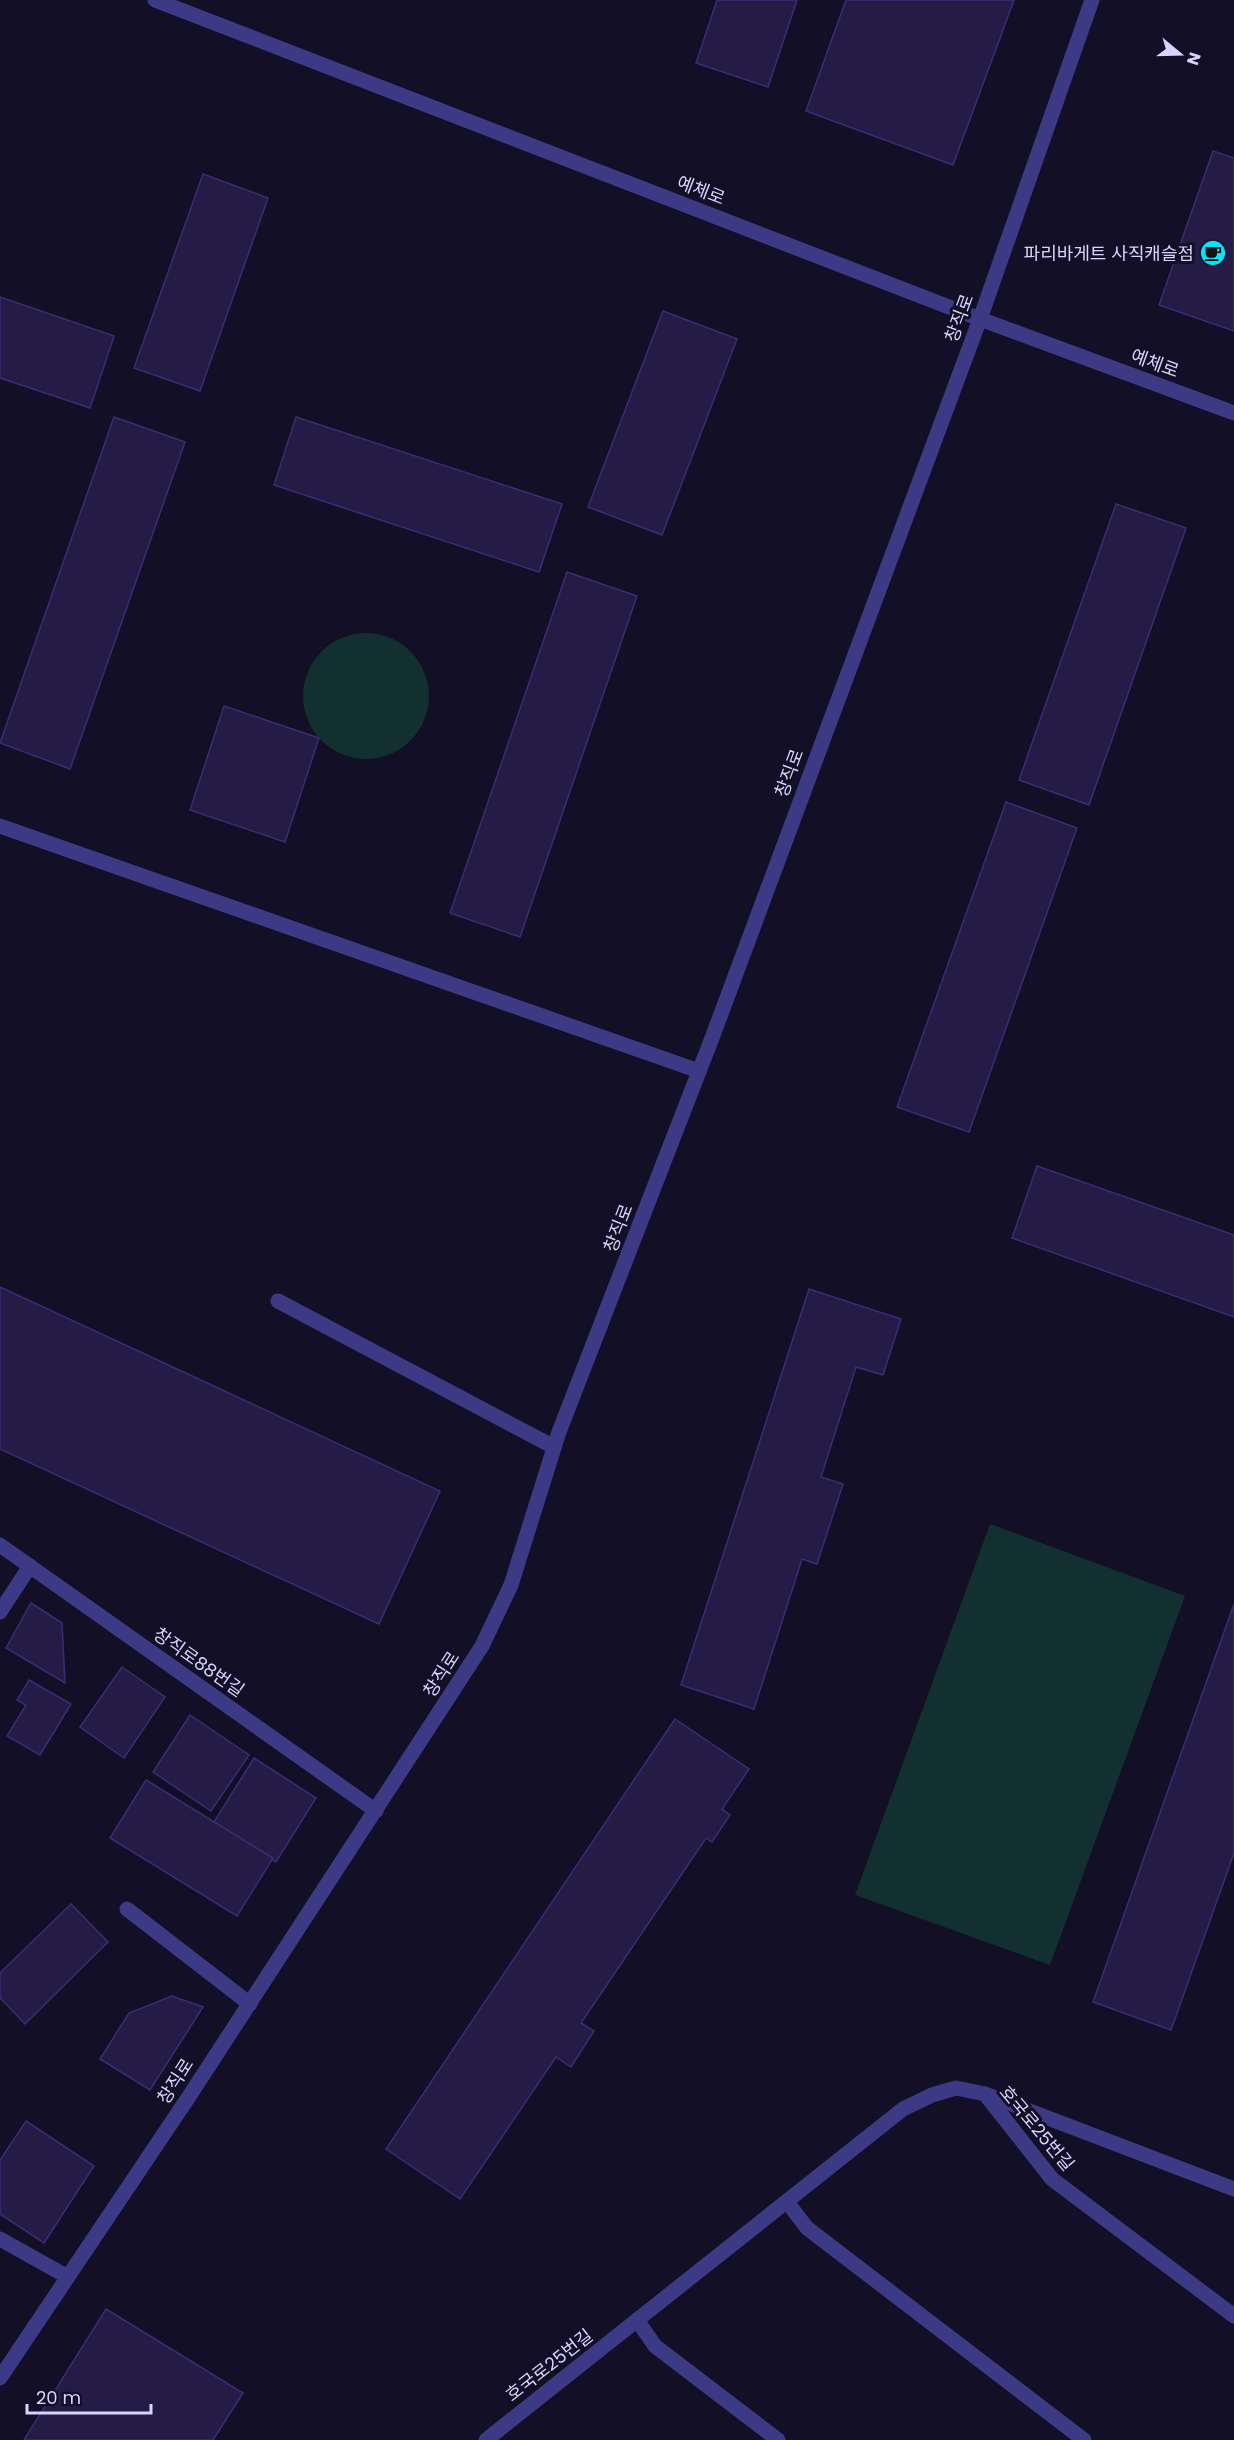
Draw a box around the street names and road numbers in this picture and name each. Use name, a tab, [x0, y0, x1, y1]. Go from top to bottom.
street label: 예체로	[673, 169, 729, 211]
street label: 창직로	[939, 290, 979, 346]
street label: 예체로	[1127, 343, 1183, 383]
street label: 창직로	[769, 745, 809, 801]
street label: 창직로	[597, 1200, 639, 1256]
street label: 창직로88번길	[149, 1621, 249, 1703]
street label: 창직로	[417, 1646, 465, 1702]
street label: 창직로	[151, 2053, 199, 2109]
street label: 호국로25번길	[994, 2080, 1080, 2176]
street label: 호국로25번길	[500, 2323, 598, 2407]

